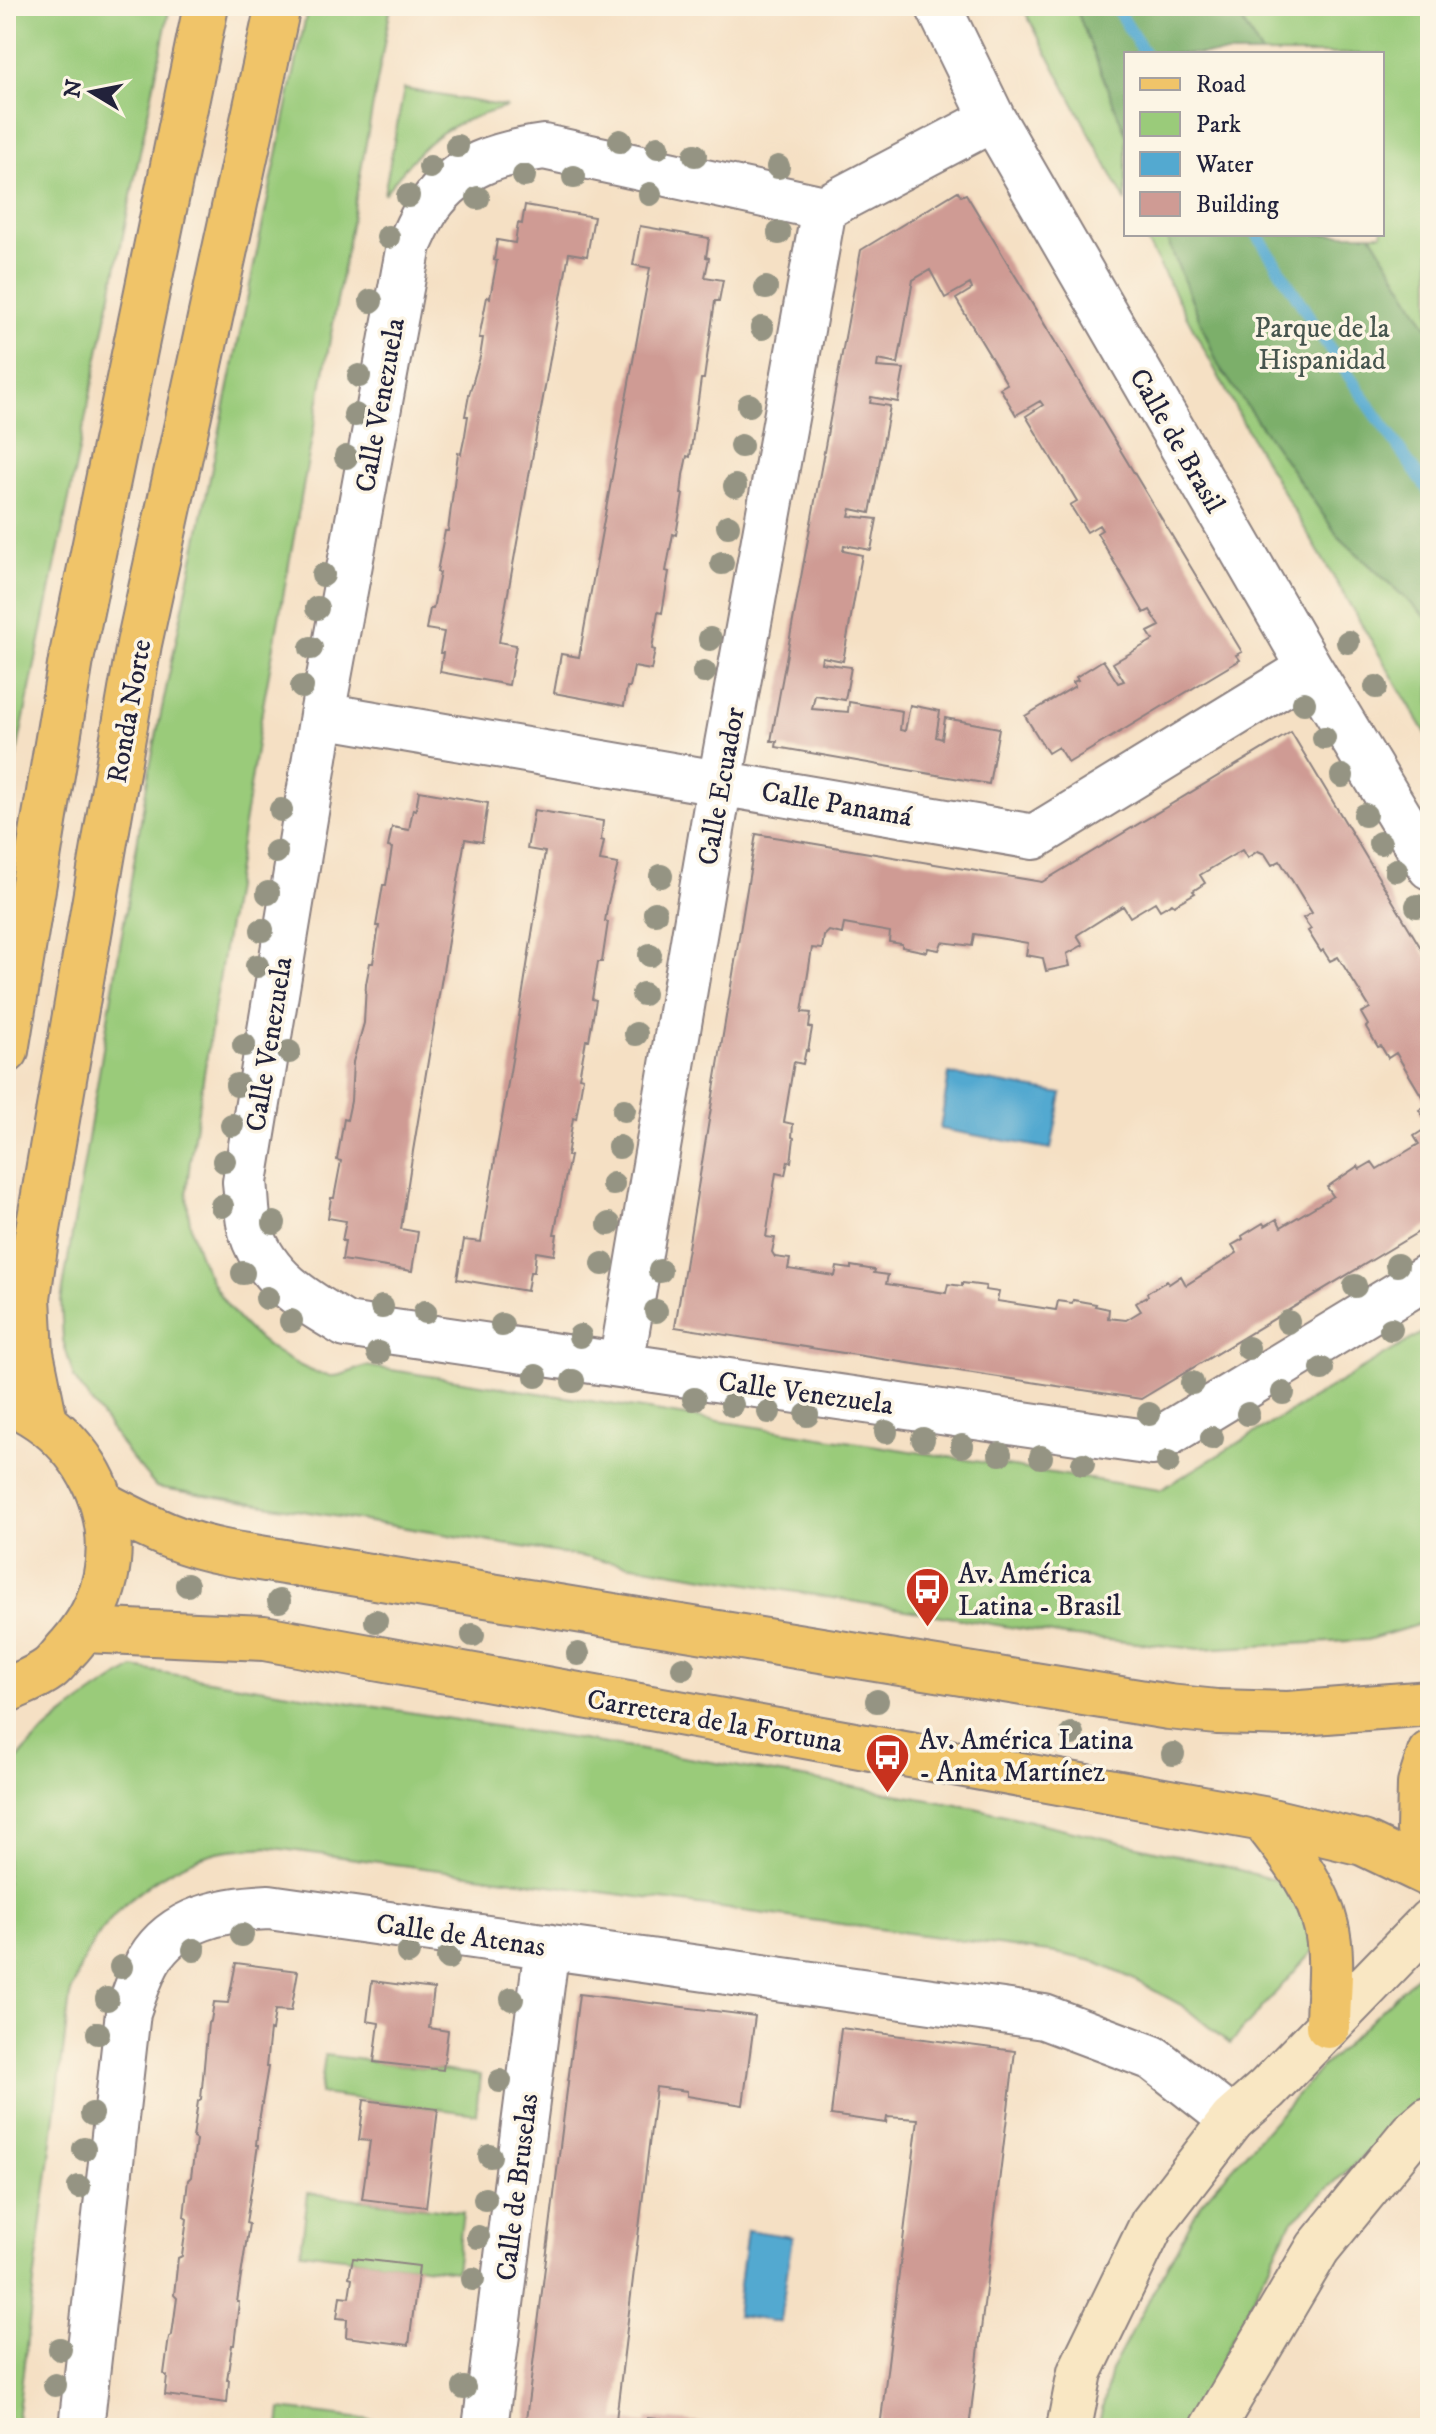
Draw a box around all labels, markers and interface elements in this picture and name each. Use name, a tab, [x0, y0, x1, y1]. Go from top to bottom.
north arrow	[52, 52, 132, 132]
legend	[1124, 52, 1384, 236]
text: Road	[1196, 70, 1246, 100]
text: N	[59, 78, 89, 100]
text: Park	[1196, 110, 1241, 140]
text: Water	[1195, 150, 1253, 180]
text: Building	[1196, 190, 1279, 220]
park label: Parque de la Hispanidad	[1254, 311, 1390, 378]
street label: Calle Venezuela	[348, 315, 413, 495]
street label: Calle de Brasil	[1121, 362, 1232, 520]
street label: Ronda Norte	[100, 637, 159, 786]
street label: Calle Ecuador	[690, 704, 753, 868]
street label: Calle Panamá	[759, 774, 915, 835]
street label: Calle Venezuela	[238, 954, 301, 1134]
street label: Calle Venezuela	[716, 1364, 896, 1423]
place label: Av. América Latina - Brasil	[958, 1557, 1122, 1624]
bus stop icon: Av. América Latina - Brasil	[903, 1565, 951, 1628]
street label: Carretera de la Fortuna	[584, 1682, 845, 1761]
place label: Av. América Latina - Anita Martínez	[919, 1723, 1133, 1790]
bus stop icon: Av. América Latina - Anita Martínez	[864, 1731, 912, 1794]
street label: Calle de Atenas	[374, 1906, 548, 1965]
street label: Calle de Bruselas	[489, 2091, 546, 2283]

